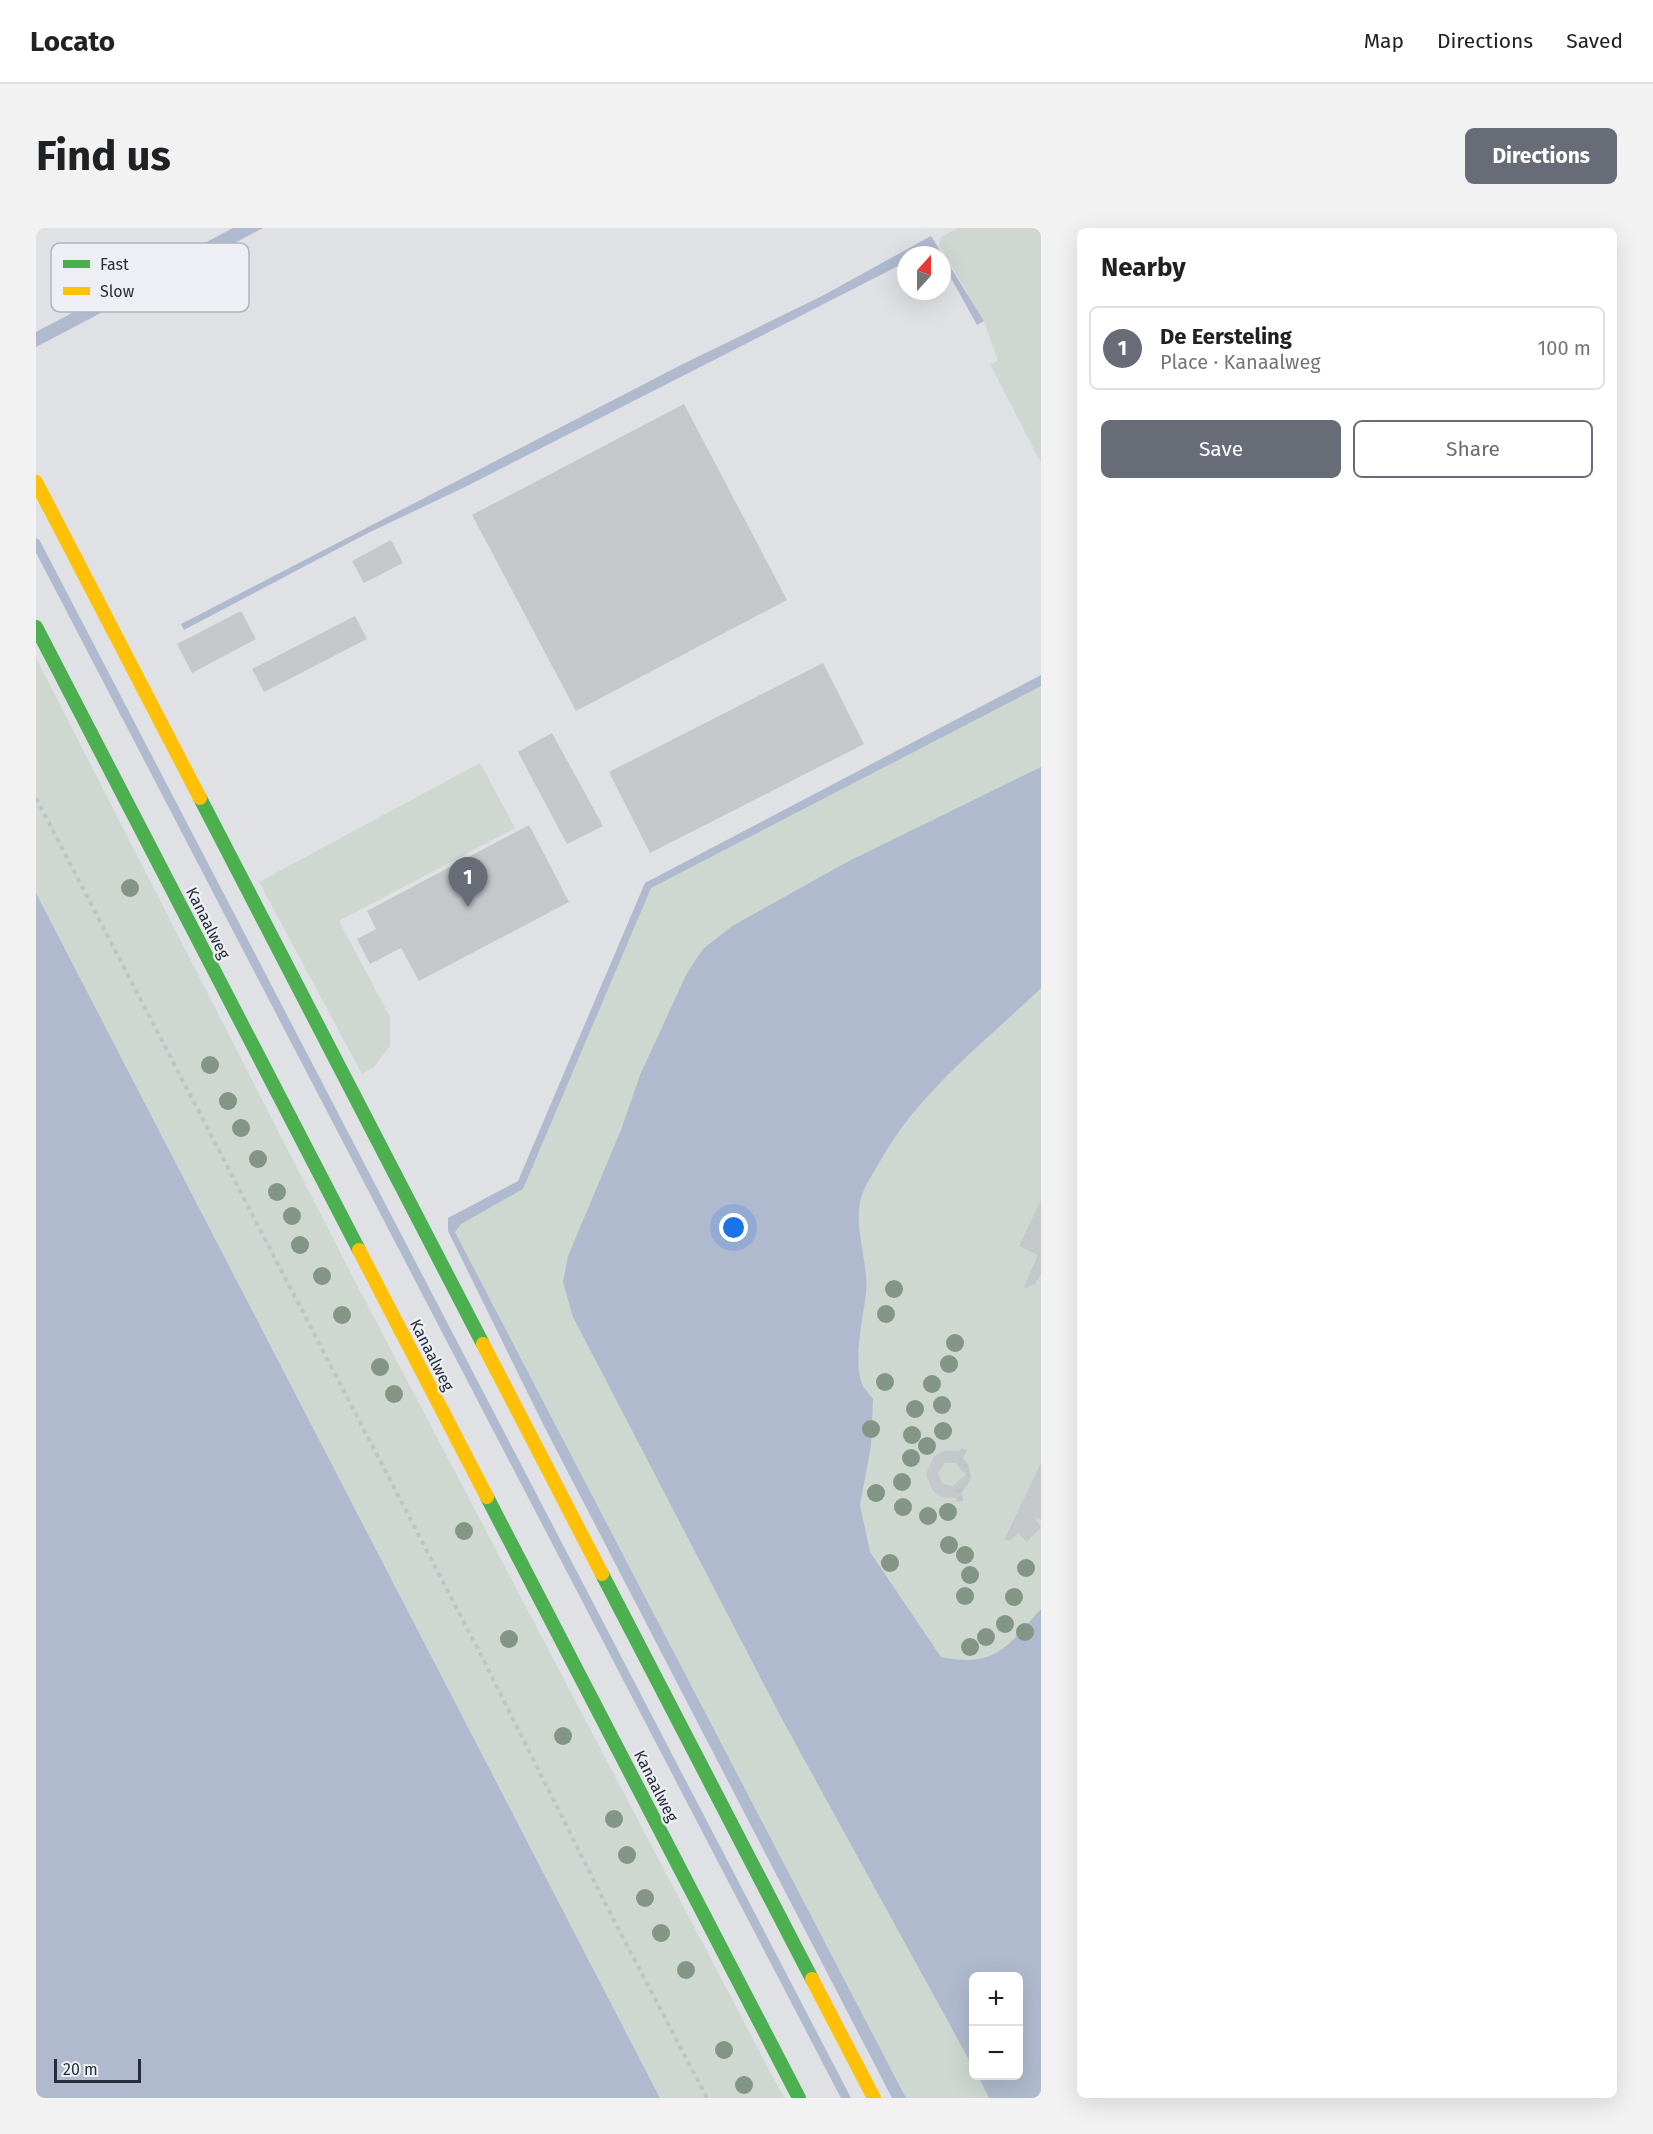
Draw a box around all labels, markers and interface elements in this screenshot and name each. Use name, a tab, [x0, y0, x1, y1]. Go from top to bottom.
text: Locato	[30, 25, 115, 58]
text: Map	[1364, 28, 1404, 54]
text: Directions	[1437, 28, 1533, 54]
text: Saved	[1566, 28, 1623, 54]
button: Directions	[1465, 128, 1617, 184]
text: Find us	[36, 131, 171, 181]
legend	[51, 243, 249, 312]
north arrow	[897, 246, 951, 300]
text: Nearby	[1101, 252, 1186, 283]
text: Fast	[100, 255, 129, 274]
text: Slow	[100, 282, 135, 301]
text: De Eersteling	[1160, 323, 1292, 350]
text: 1	[1118, 336, 1127, 360]
text: 100 m	[1538, 336, 1591, 360]
text: Place · Kanaalweg	[1160, 350, 1321, 374]
button: Save	[1101, 420, 1341, 478]
button: Share	[1353, 420, 1593, 478]
pin: 1	[448, 858, 488, 907]
street label: Kanaalweg	[182, 884, 234, 963]
your location	[719, 1213, 748, 1242]
street label: Kanaalweg	[406, 1316, 458, 1395]
street label: Kanaalweg	[630, 1747, 682, 1826]
map controls	[969, 1972, 1023, 2080]
button: +	[969, 1972, 1023, 2026]
button: −	[969, 2026, 1023, 2080]
scale bar	[54, 2056, 141, 2084]
text: 20 m	[63, 2060, 98, 2079]

